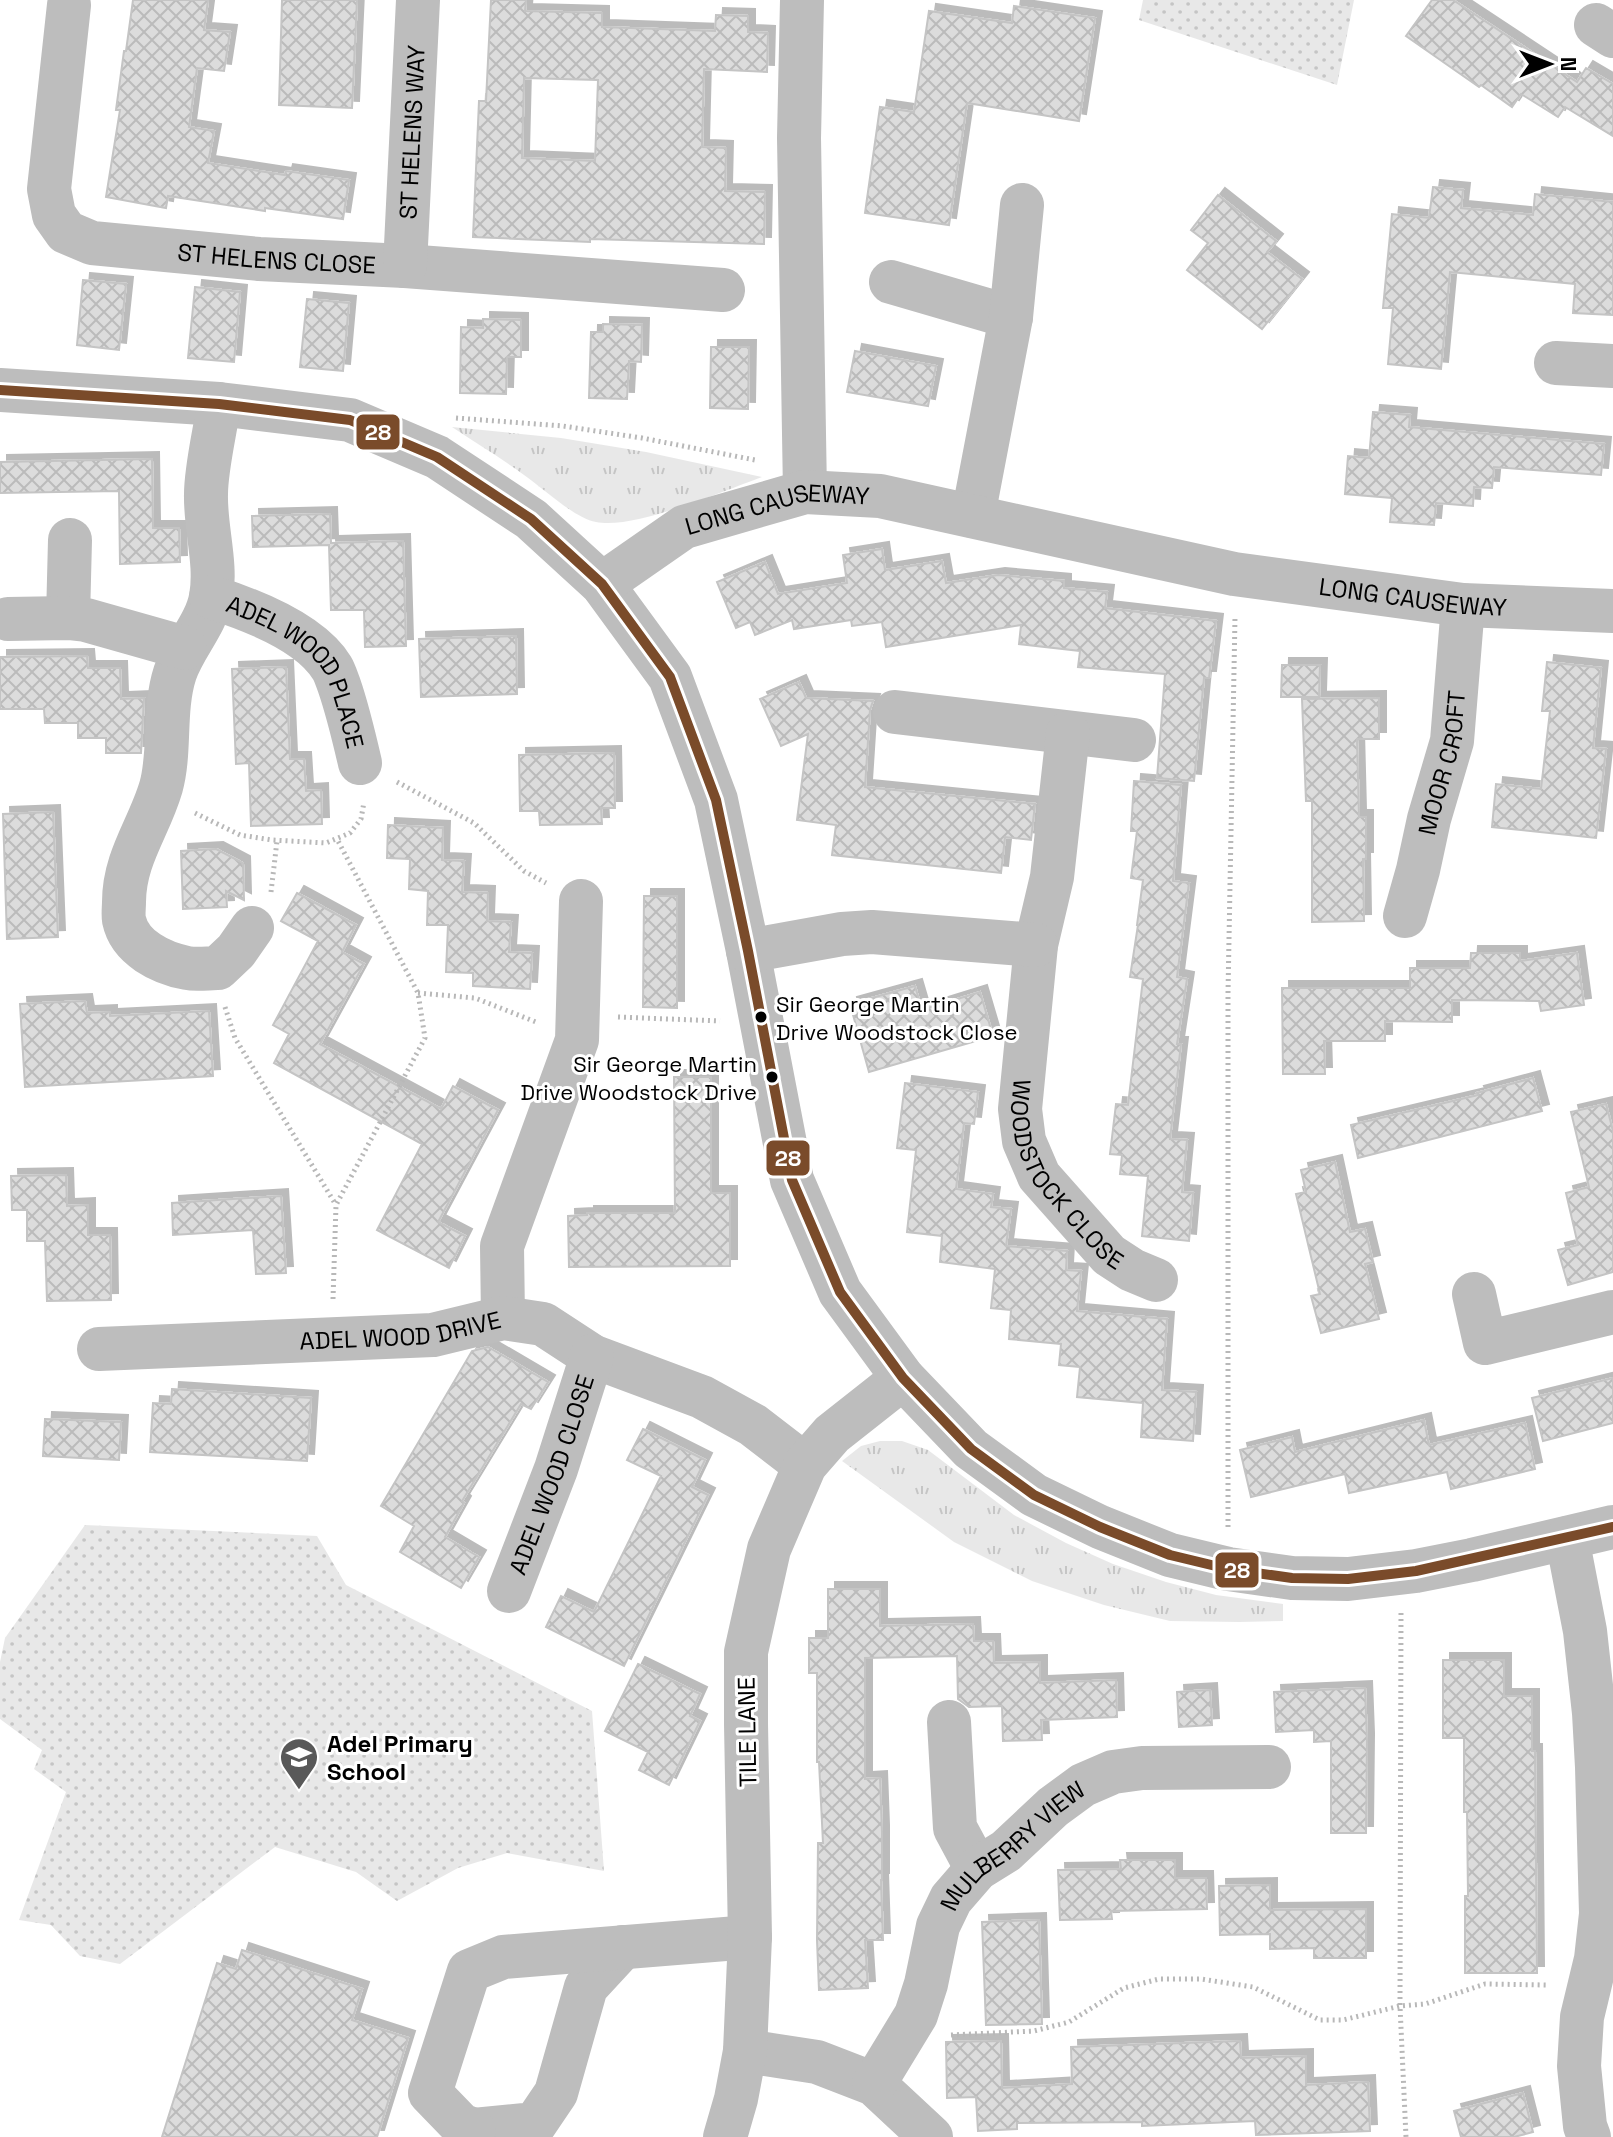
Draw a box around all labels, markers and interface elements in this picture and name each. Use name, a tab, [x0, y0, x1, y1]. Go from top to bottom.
north arrow	[1509, 24, 1589, 104]
street label: ST HELENS WAY	[392, 44, 431, 220]
text: N	[1555, 57, 1583, 71]
street label: ST HELENS CLOSE	[176, 236, 377, 280]
line badge: 28	[355, 413, 401, 451]
text: 28	[365, 418, 391, 446]
street label: LONG CAUSEWAY	[681, 476, 871, 541]
street label: LONG CAUSEWAY	[1317, 570, 1508, 622]
street label: ADEL WOOD PLACE	[222, 588, 372, 751]
street label: MOOR CROFT	[1410, 689, 1472, 838]
place label: Sir George Martin Drive Woodstock Close	[776, 990, 1018, 1046]
marker: Sir George Martin Drive Woodstock Close	[753, 1009, 769, 1025]
place label: Sir George Martin Drive Woodstock Drive	[520, 1050, 757, 1106]
marker: Sir George Martin Drive Woodstock Drive	[764, 1069, 780, 1085]
street label: WOODSTOCK CLOSE	[1004, 1078, 1130, 1276]
line badge: 28	[765, 1139, 811, 1177]
text: 28	[775, 1144, 801, 1172]
street label: ADEL WOOD DRIVE	[299, 1304, 504, 1356]
street label: ADEL WOOD CLOSE	[501, 1371, 601, 1579]
line badge: 28	[1214, 1551, 1260, 1589]
text: 28	[1224, 1556, 1250, 1584]
street label: TILE LANE	[731, 1677, 763, 1787]
place label: Adel Primary School	[327, 1728, 473, 1787]
school or university icon: Adel Primary School	[278, 1736, 320, 1791]
street label: MULBERRY VIEW	[932, 1773, 1091, 1916]

